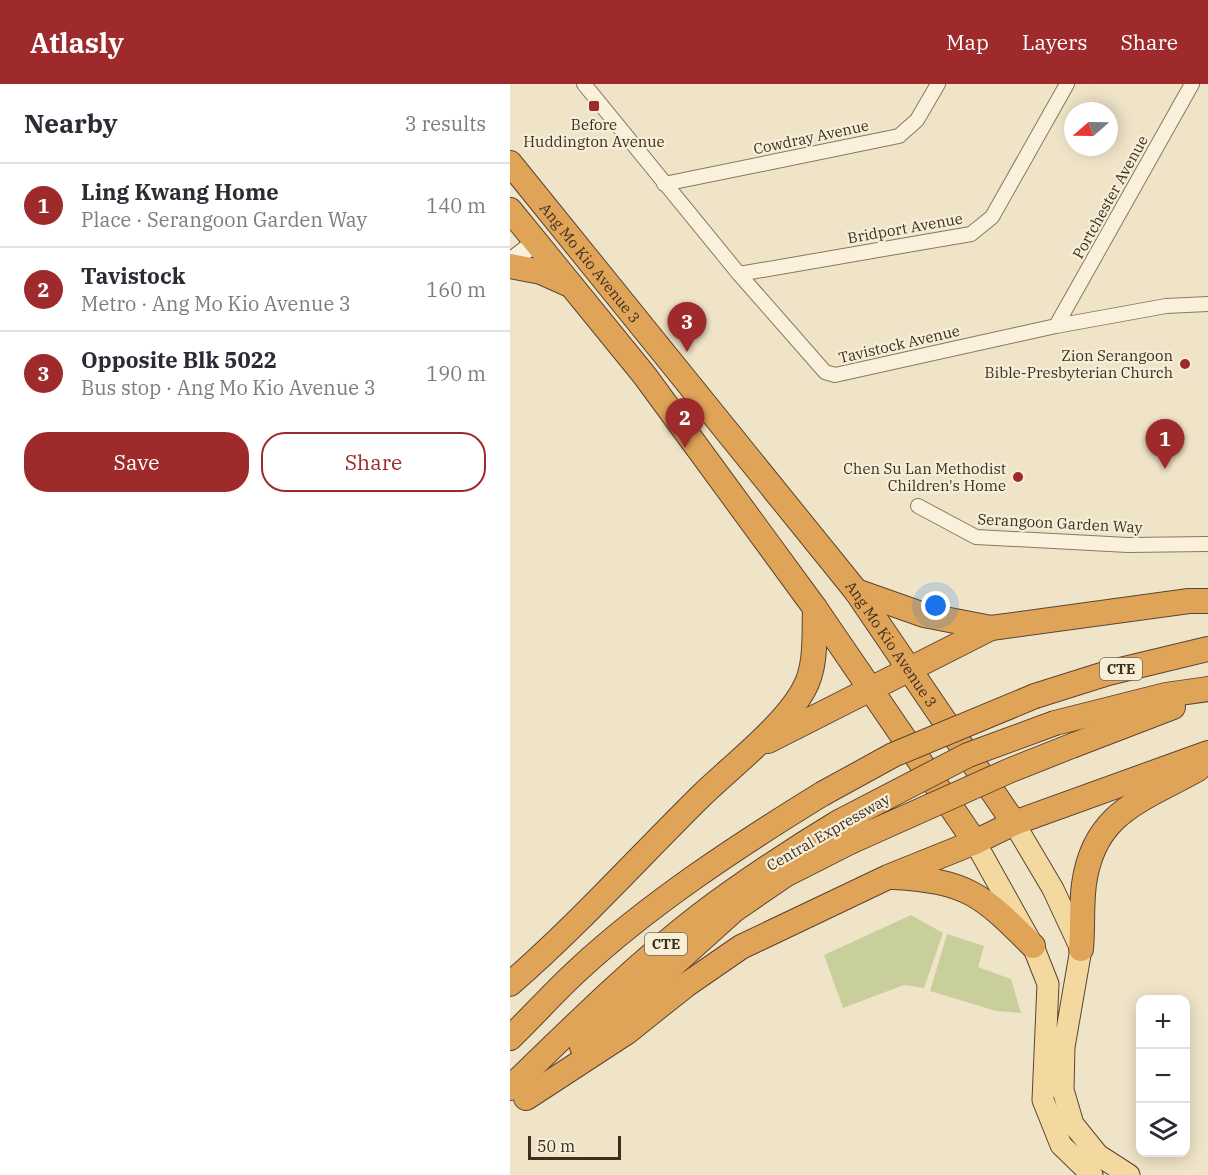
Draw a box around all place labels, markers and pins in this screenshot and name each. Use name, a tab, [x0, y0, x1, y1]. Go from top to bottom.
marker: Before Huddington Avenue	[587, 99, 601, 113]
place label: Before Huddington Avenue	[523, 115, 665, 151]
pin: 3	[668, 302, 706, 352]
place label: Zion Serangoon Bible-Presbyterian Church	[984, 346, 1173, 382]
marker: Zion Serangoon Bible-Presbyterian Church	[1178, 357, 1192, 371]
pin: 2	[666, 398, 705, 448]
pin: 1	[1146, 420, 1184, 469]
place label: Chen Su Lan Methodist Children's Home	[843, 459, 1006, 495]
marker: Chen Su Lan Methodist Children's Home	[1011, 470, 1025, 484]

